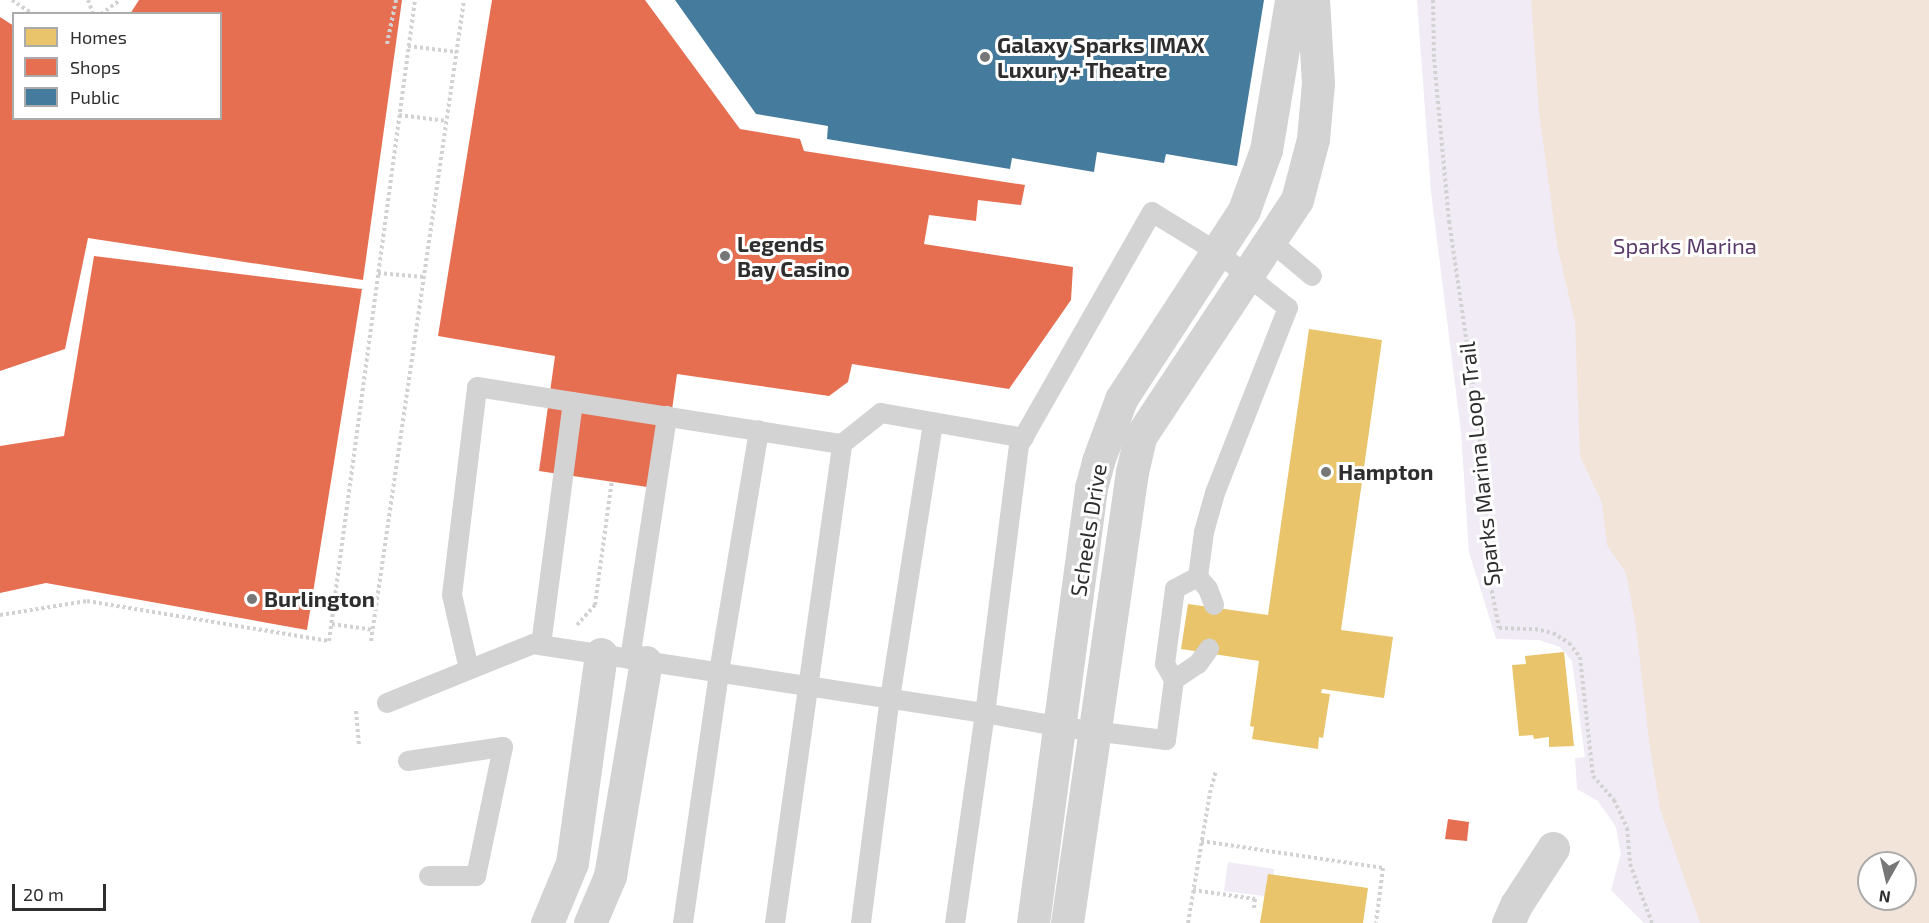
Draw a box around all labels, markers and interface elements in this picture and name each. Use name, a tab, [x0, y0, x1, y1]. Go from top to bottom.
legend	[12, 12, 222, 120]
text: Homes	[70, 26, 127, 48]
place label: Galaxy Sparks IMAX Luxury+ Theatre	[997, 31, 1205, 82]
marker: Galaxy Sparks IMAX Luxury+ Theatre	[978, 50, 992, 64]
text: Shops	[70, 56, 120, 78]
text: Public	[70, 86, 120, 108]
place label: Legends Bay Casino	[737, 230, 850, 282]
park label: Sparks Marina	[1613, 233, 1757, 259]
marker: Legends Bay Casino	[718, 249, 732, 263]
street label: Sparks Marina Loop Trail	[1453, 340, 1505, 588]
place label: Hampton	[1338, 459, 1434, 485]
street label: Scheels Drive	[1064, 462, 1112, 598]
marker: Hampton	[1319, 465, 1333, 479]
place label: Burlington	[264, 586, 375, 612]
marker: Burlington	[245, 592, 259, 606]
north arrow	[1857, 851, 1917, 911]
scale bar	[15, 872, 110, 910]
text: 20 m	[23, 883, 64, 905]
text: N	[1878, 887, 1892, 908]

